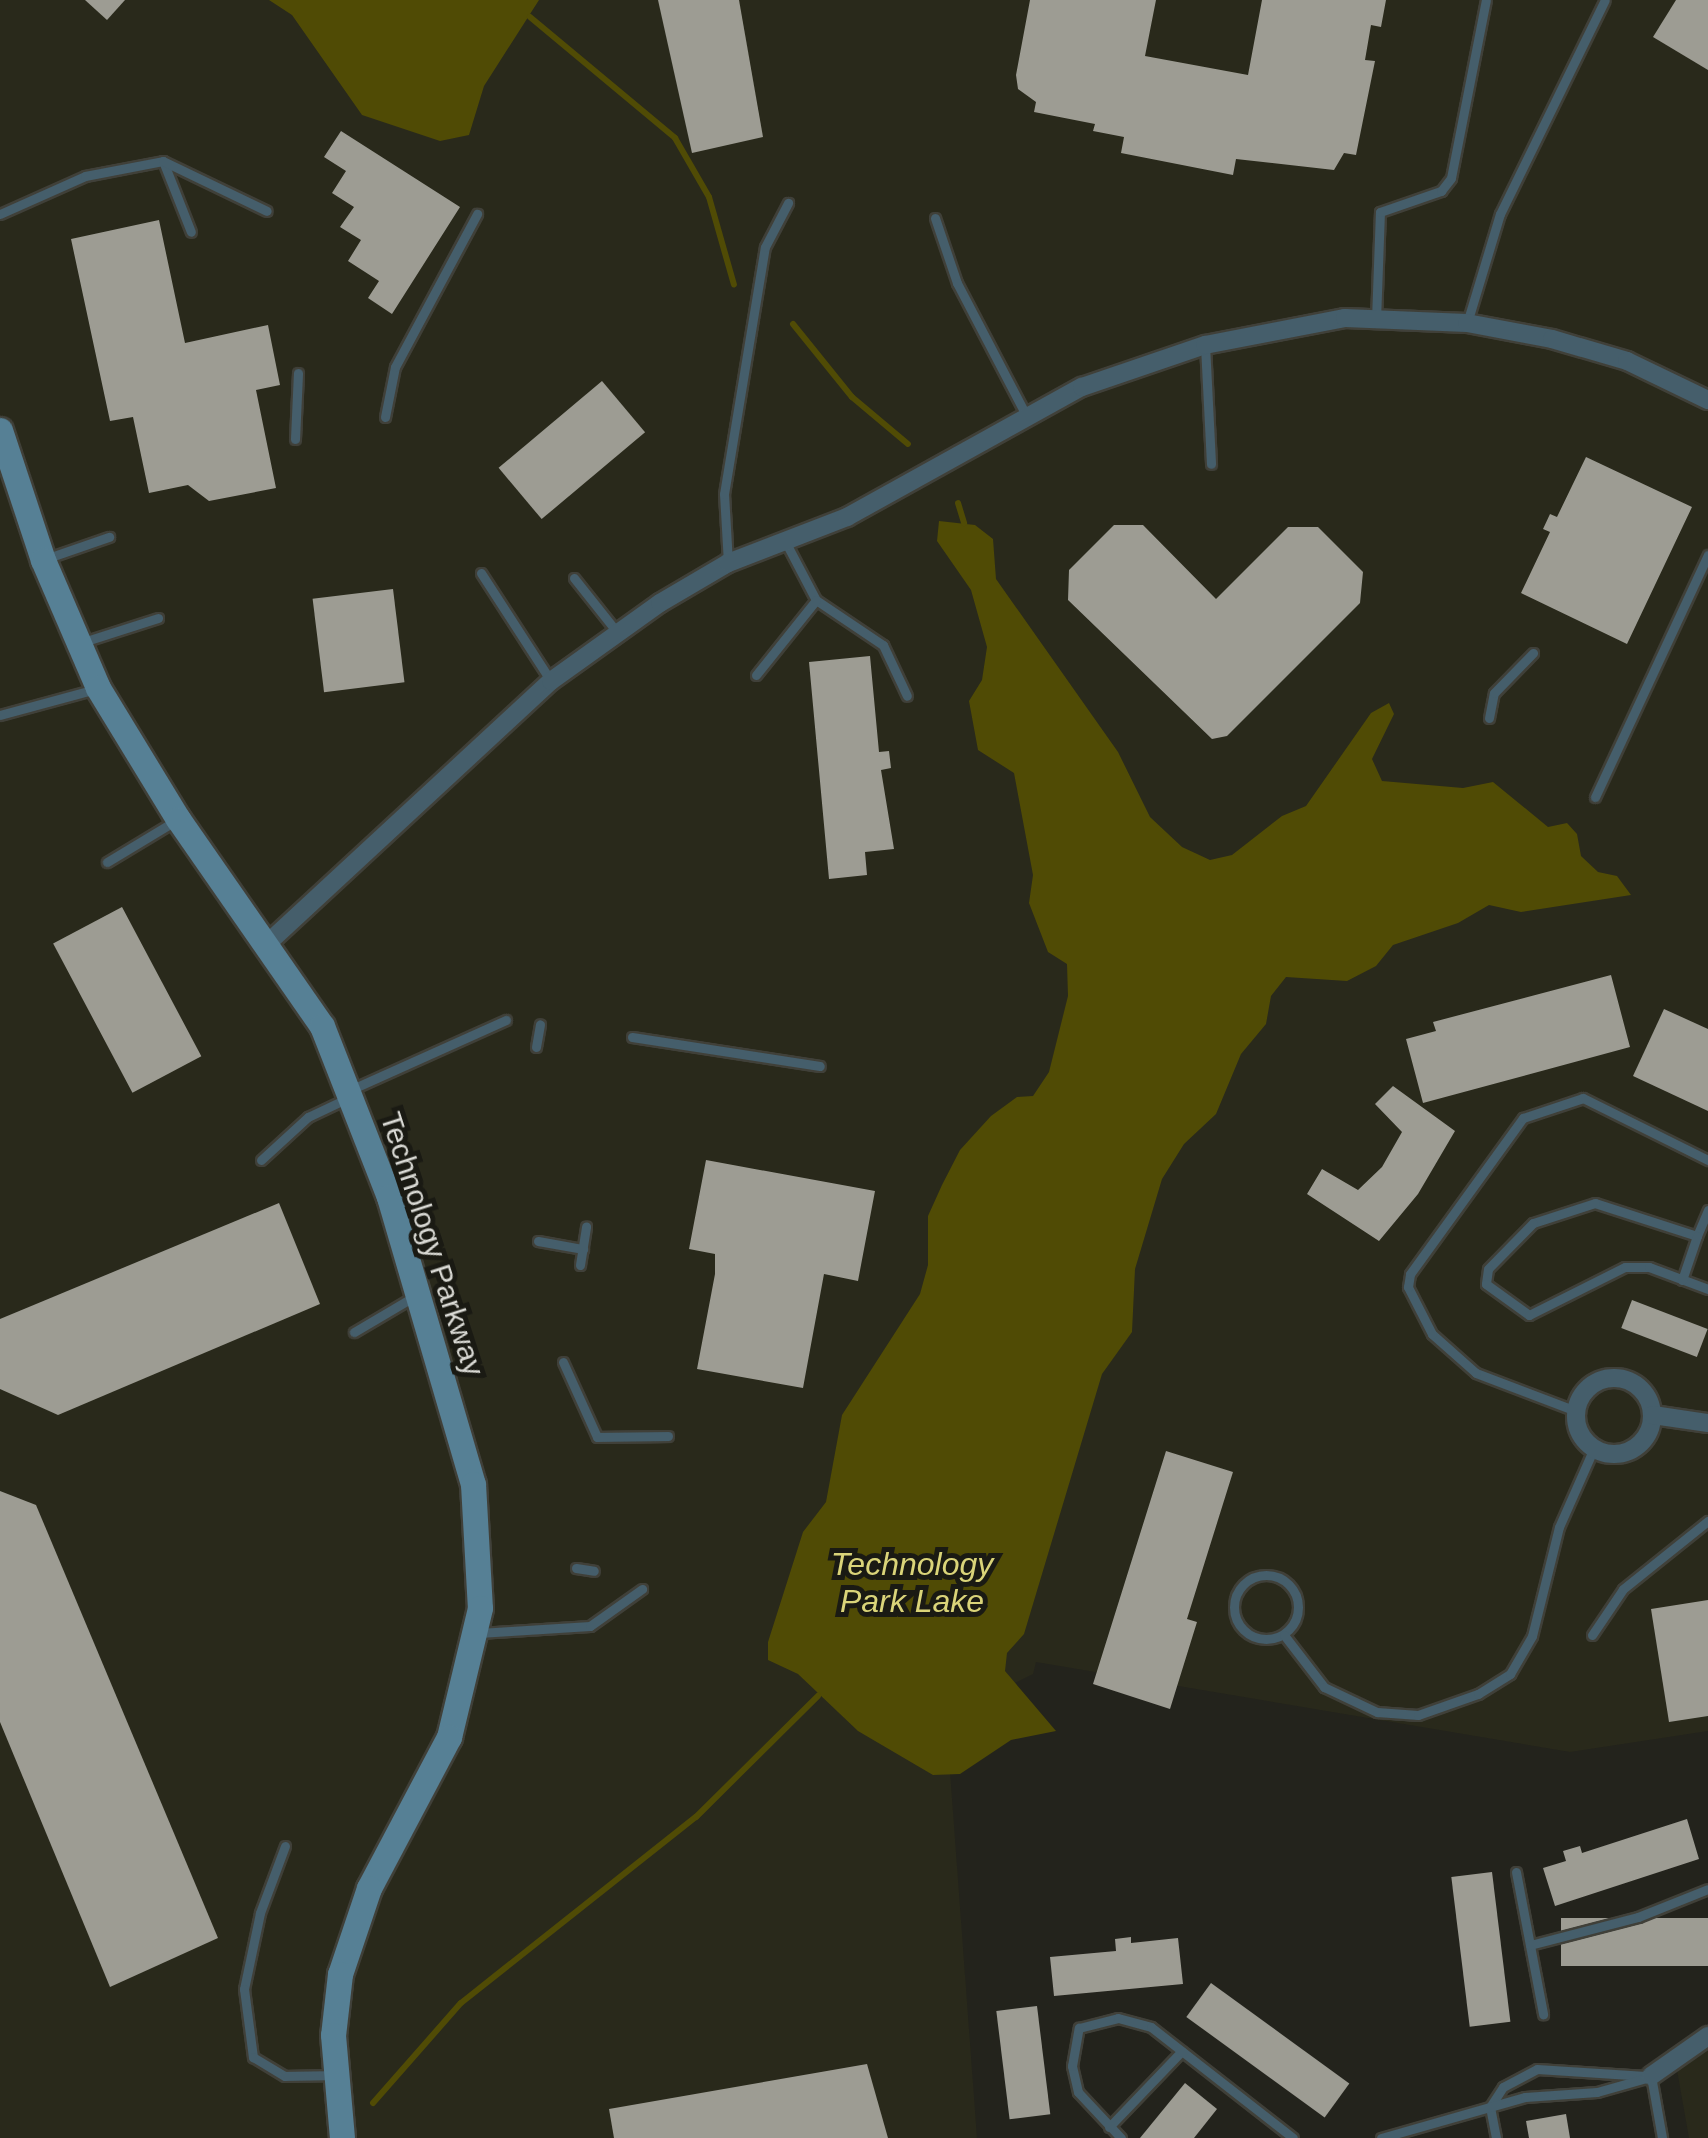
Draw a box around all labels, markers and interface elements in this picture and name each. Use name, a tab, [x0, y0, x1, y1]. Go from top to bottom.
street label: Technology Parkway	[372, 1108, 492, 1380]
water label: Technology Park Lake	[831, 1546, 993, 1621]

